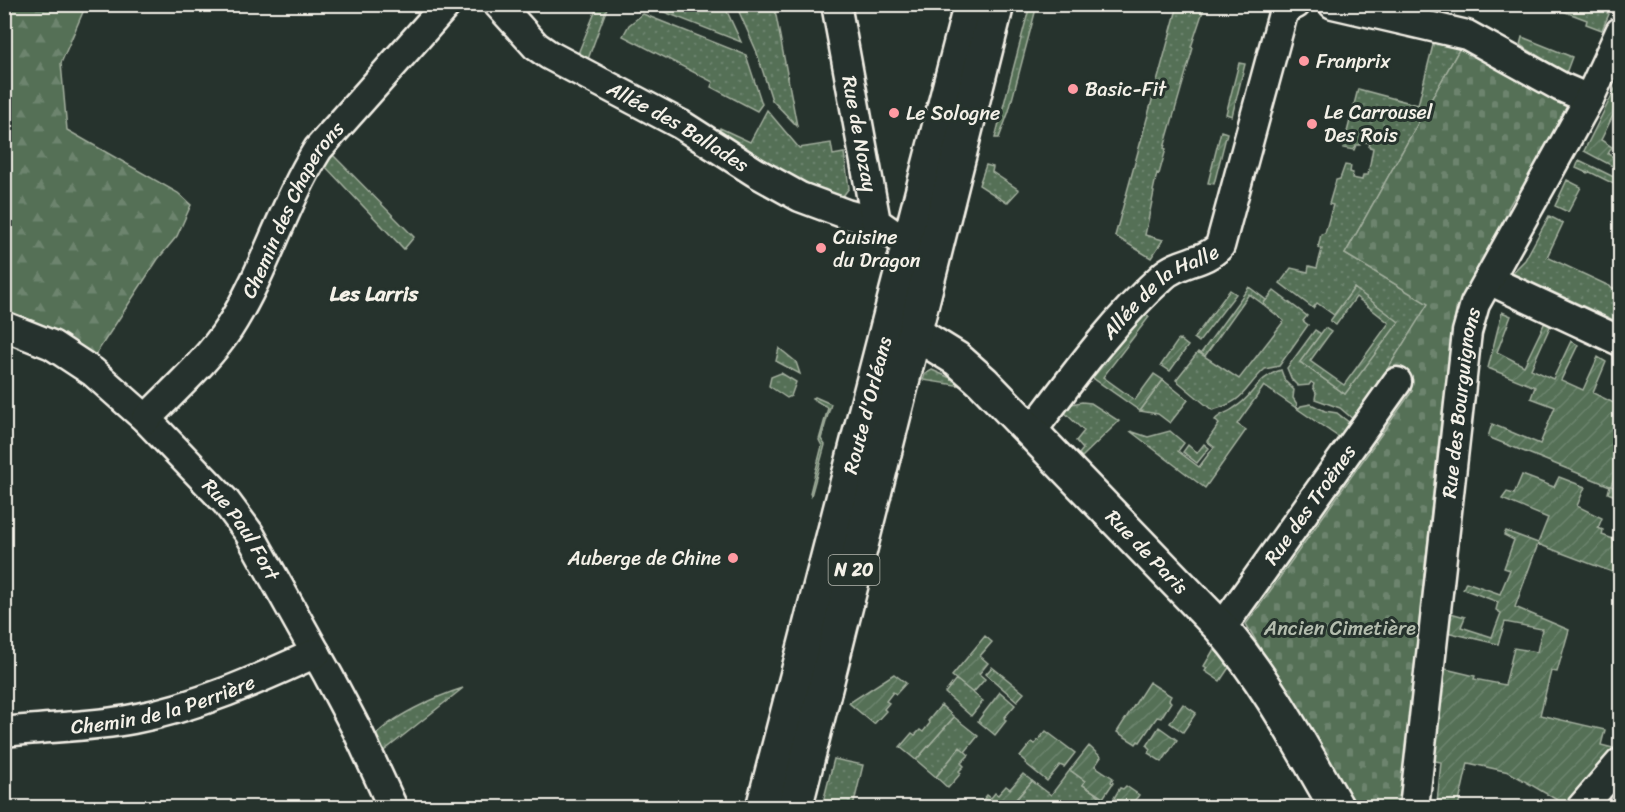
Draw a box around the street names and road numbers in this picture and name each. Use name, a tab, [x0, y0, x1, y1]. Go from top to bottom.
street label: Allée des Ballades	[600, 71, 757, 182]
street label: Rue de Nozay	[832, 73, 887, 196]
street label: Chemin des Chaperons	[232, 112, 354, 305]
street label: Allée de la Halle	[1092, 235, 1227, 348]
street label: Rue des Bourguignons	[1432, 302, 1491, 500]
street label: Route d'Orléans	[833, 332, 902, 478]
street label: Rue des Troënes	[1255, 436, 1366, 573]
street label: Rue Paul Fort	[193, 470, 290, 588]
street label: Rue de Paris	[1097, 501, 1197, 603]
road number: N 20	[828, 555, 880, 585]
street label: Chemin de la Perrière	[70, 665, 261, 744]

